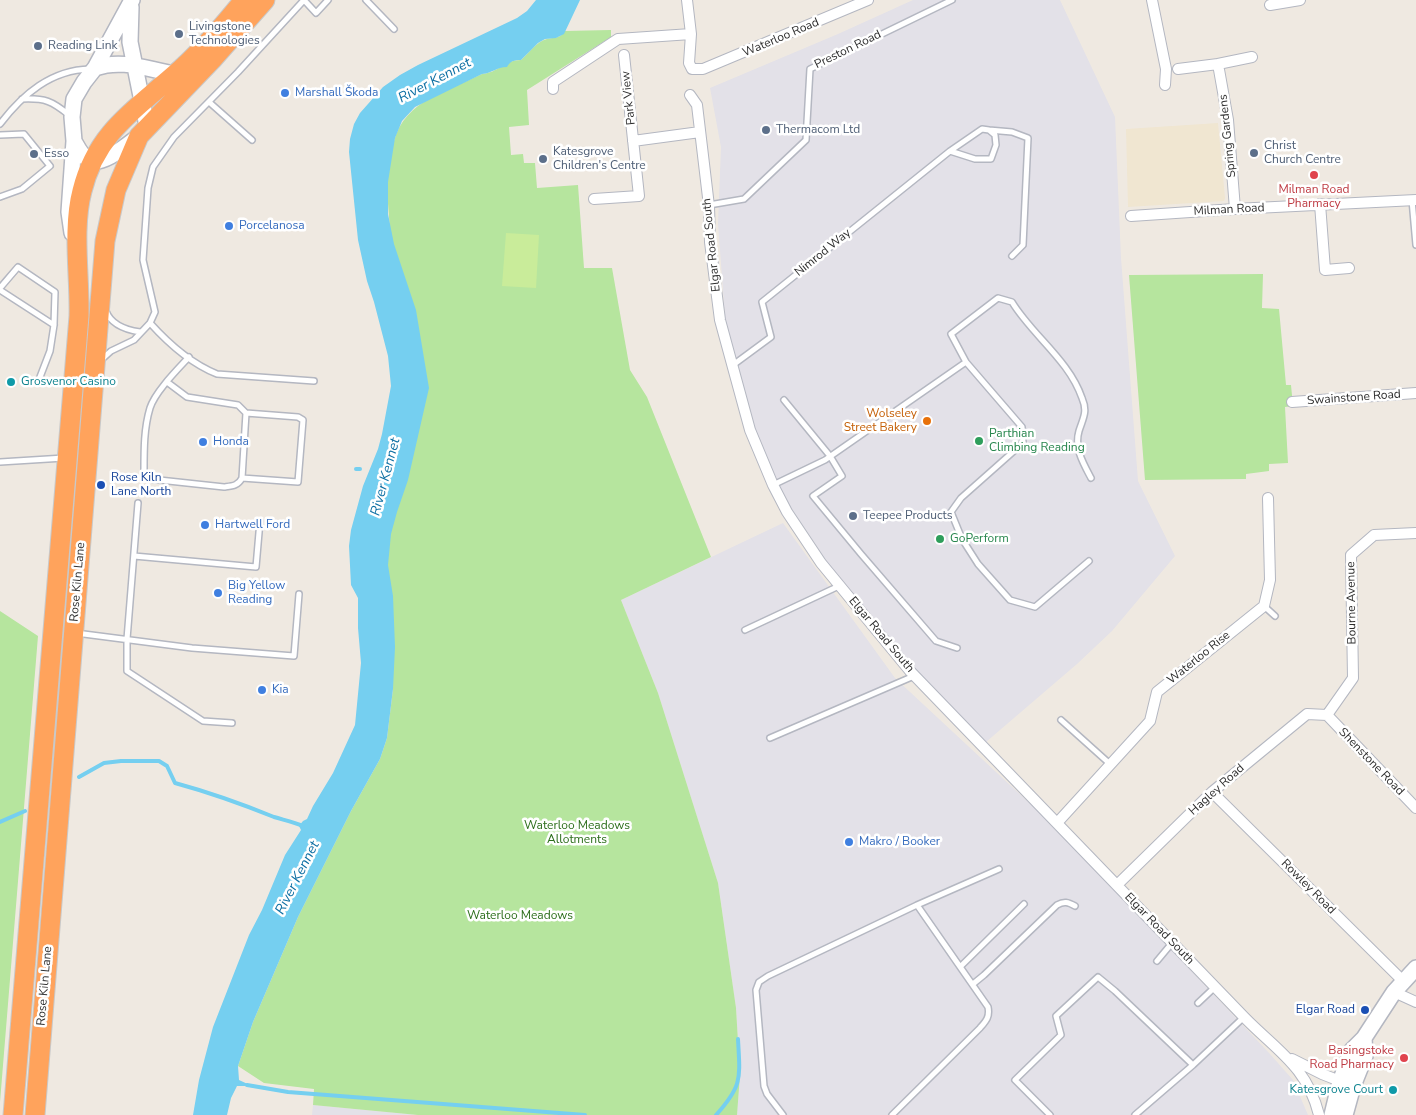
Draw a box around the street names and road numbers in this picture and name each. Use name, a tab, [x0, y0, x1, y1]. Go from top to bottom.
street label: Waterloo Road	[741, 15, 821, 61]
street label: Preston Road	[812, 28, 884, 72]
street label: Park View	[619, 70, 639, 126]
street label: Spring Gardens	[1216, 94, 1240, 178]
street label: Elgar Road South	[700, 197, 724, 293]
street label: Milman Road	[1193, 201, 1265, 219]
street label: Nimrod Way	[792, 226, 854, 280]
street label: Swainstone Road	[1307, 388, 1401, 408]
street label: Rose Kiln Lane	[67, 542, 89, 622]
street label: Bourne Avenue	[1344, 561, 1360, 645]
street label: Elgar Road South	[845, 594, 917, 676]
street label: Waterloo Rise	[1165, 628, 1233, 688]
street label: Shenstone Road	[1335, 725, 1407, 799]
street label: Hagley Road	[1186, 761, 1248, 819]
street label: Rowley Road	[1278, 857, 1338, 917]
street label: Elgar Road South	[1121, 890, 1197, 968]
street label: Rose Kiln Lane	[34, 946, 56, 1026]

